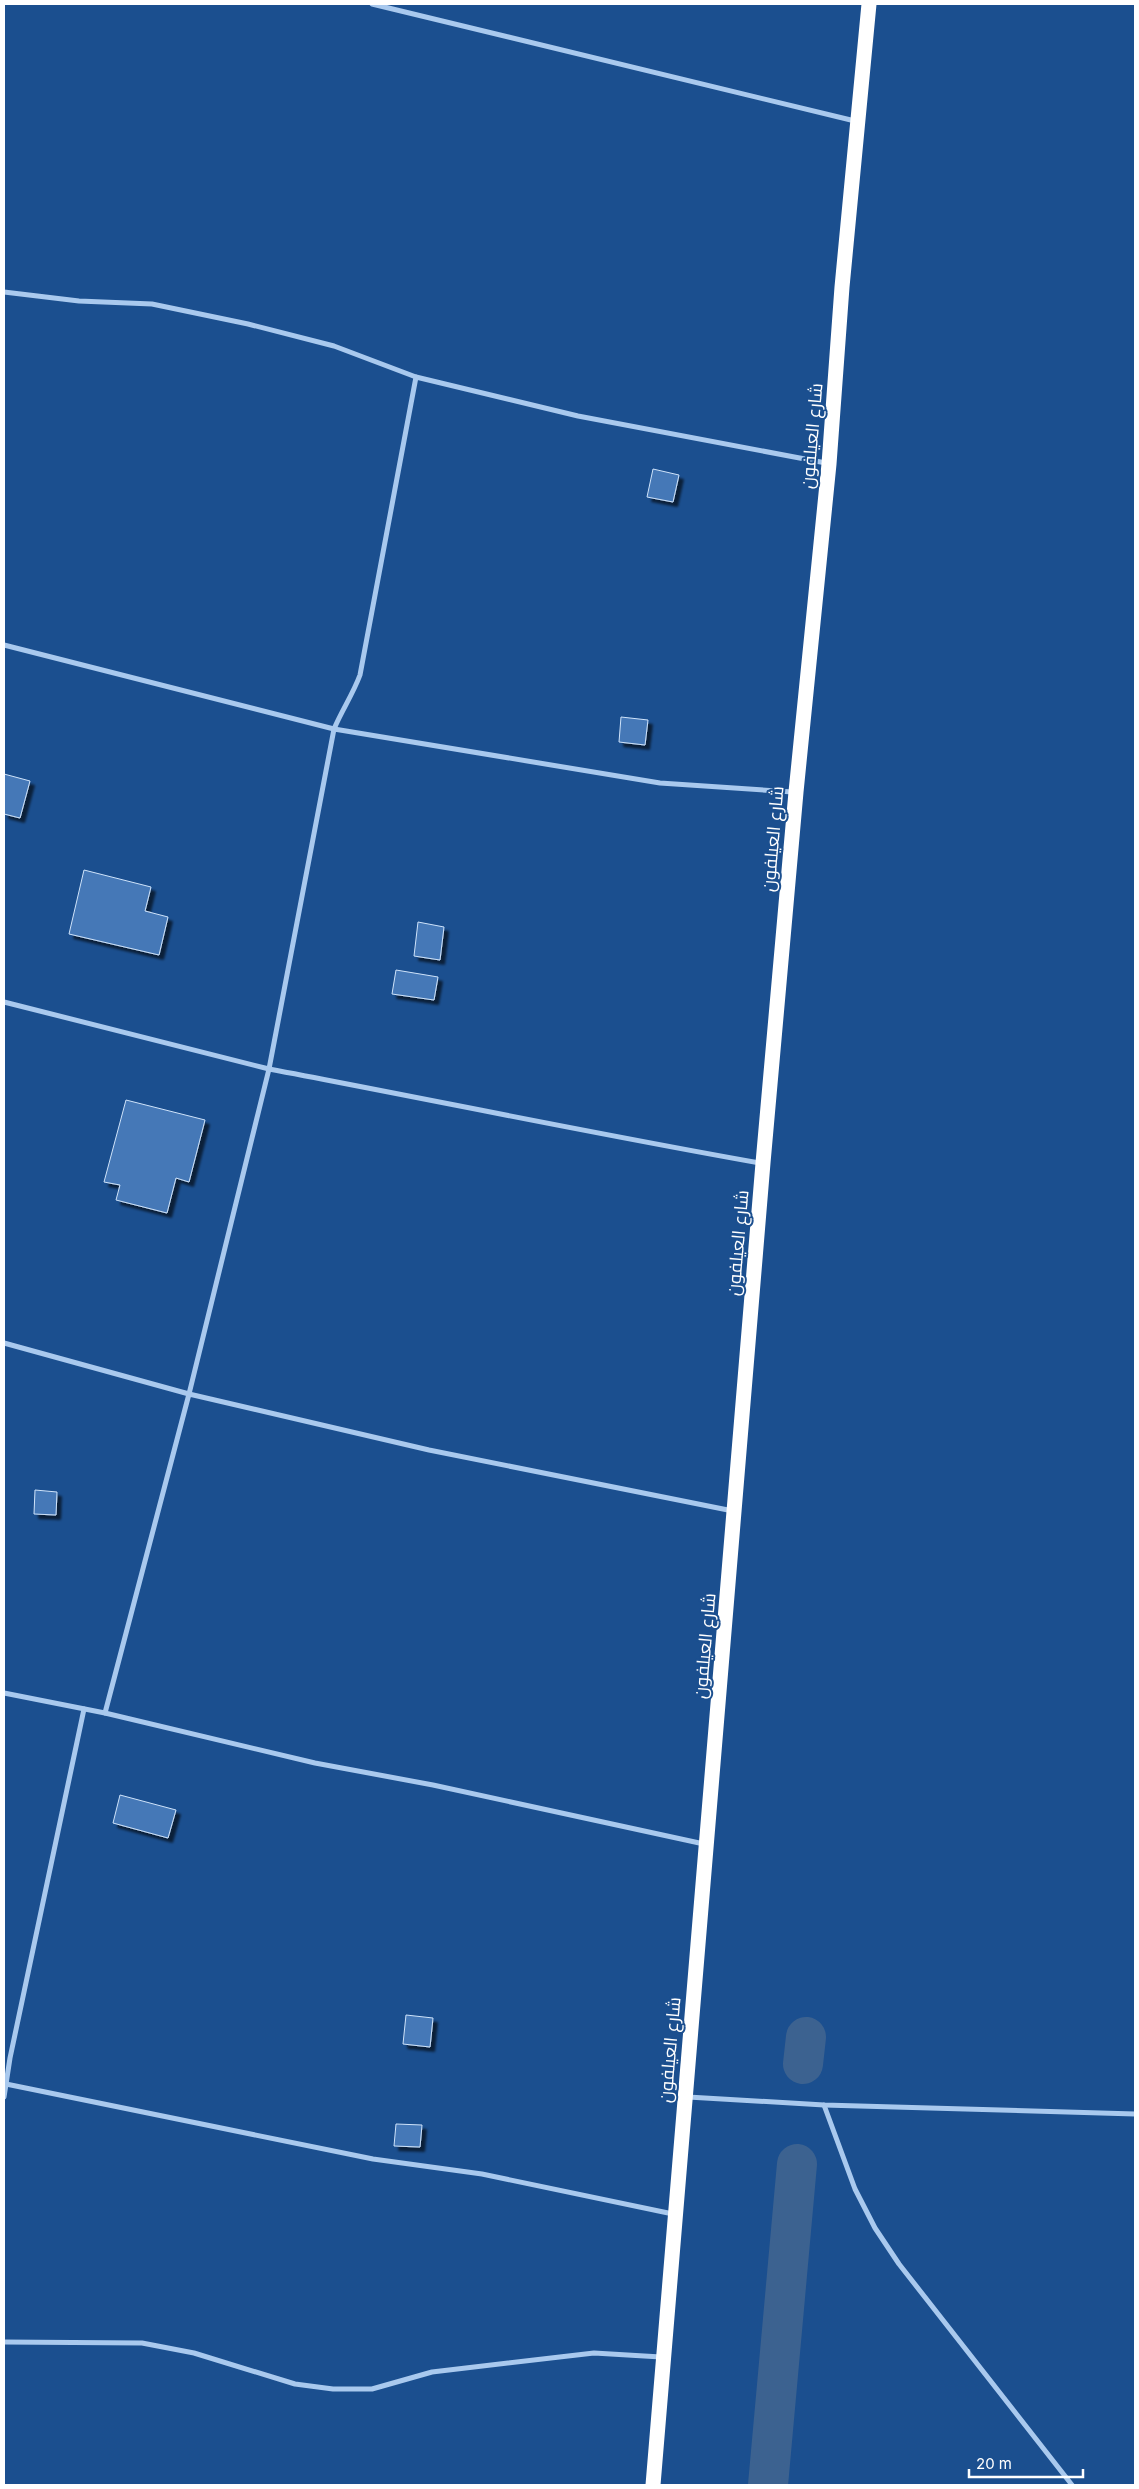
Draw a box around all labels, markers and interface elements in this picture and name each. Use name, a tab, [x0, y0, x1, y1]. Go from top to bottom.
street label: شارع العيلفون	[796, 382, 829, 490]
street label: شارع العيلفون	[757, 785, 790, 893]
street label: شارع العيلفون	[722, 1189, 755, 1297]
street label: شارع العيلفون	[689, 1592, 722, 1700]
street label: شارع العيلفون	[654, 1996, 687, 2104]
scale bar	[969, 2446, 1083, 2478]
text: 20 m	[976, 2454, 1012, 2473]

